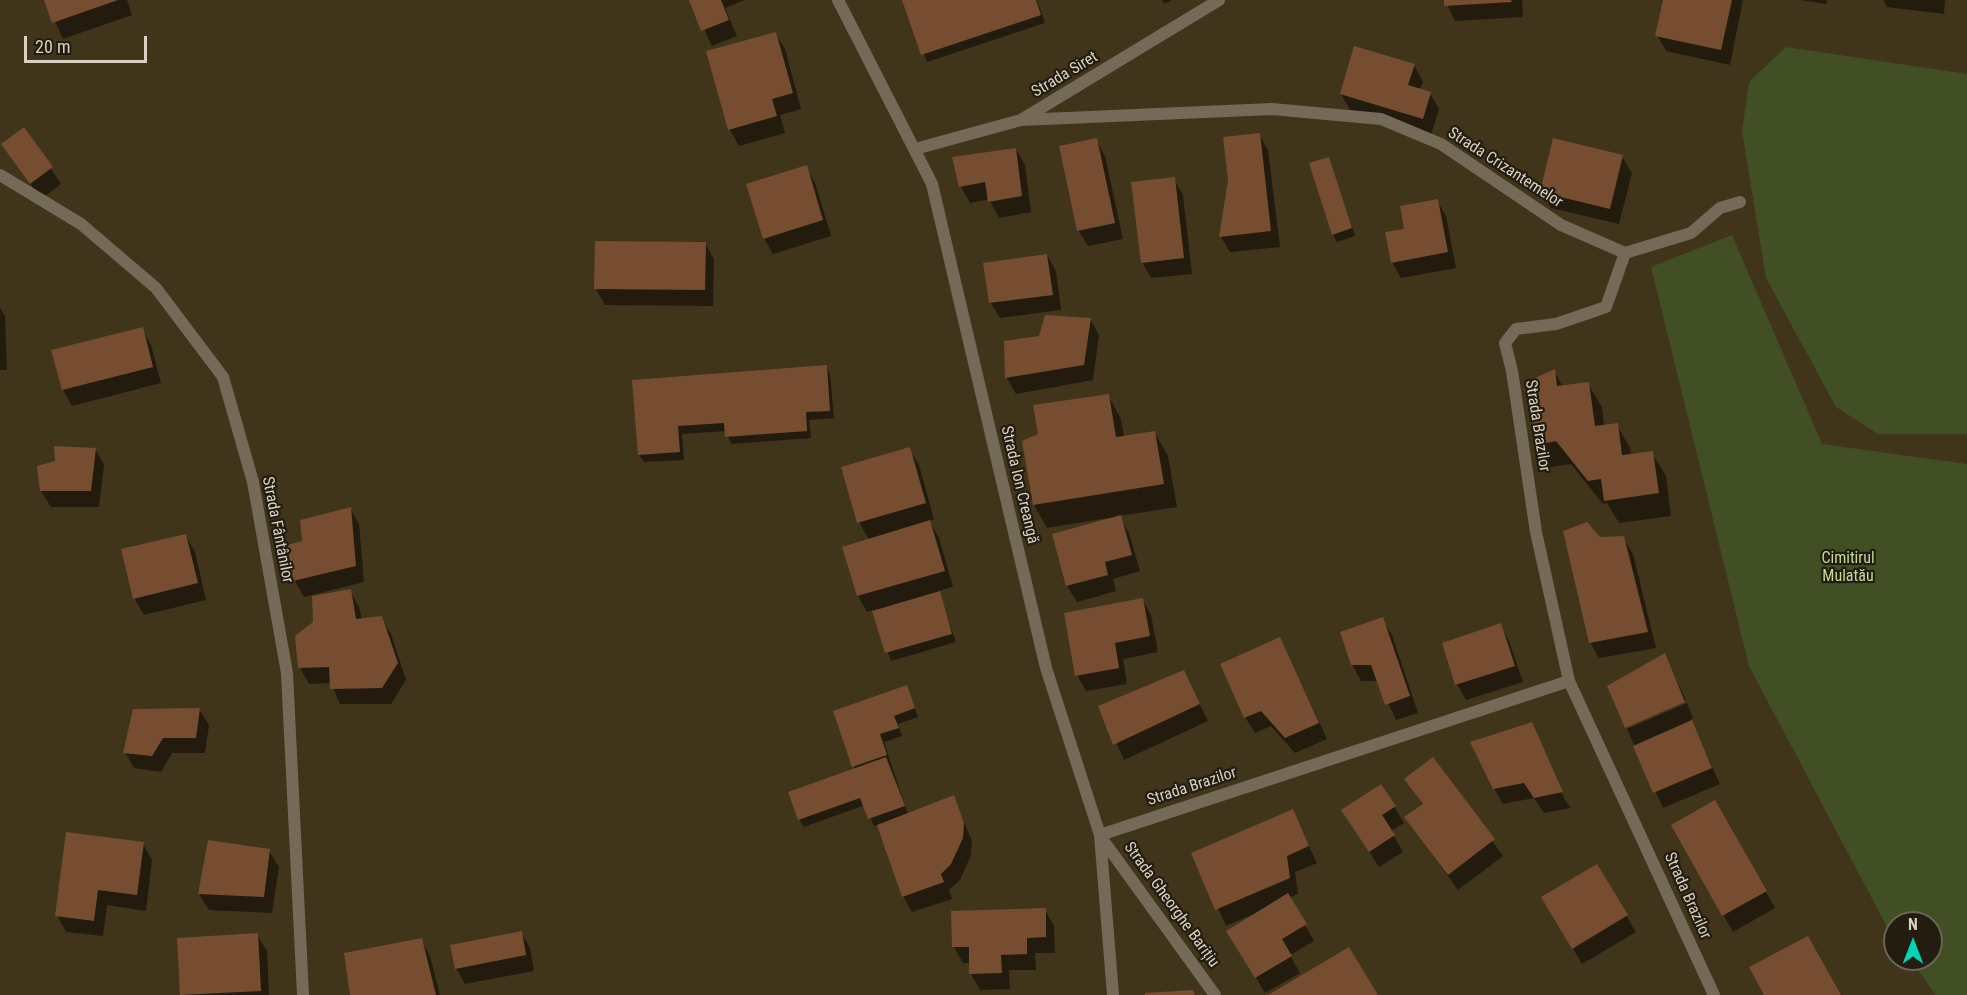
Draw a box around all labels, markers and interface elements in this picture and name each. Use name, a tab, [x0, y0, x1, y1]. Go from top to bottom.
scale bar	[27, 24, 150, 62]
text: 20 m	[35, 36, 70, 57]
street label: Strada Siret	[1029, 48, 1101, 102]
street label: Strada Crizantemelor	[1444, 124, 1566, 212]
street label: Strada Brazilor	[1520, 379, 1554, 473]
street label: Strada Ion Creangă	[996, 424, 1042, 546]
street label: Strada Fântânilor	[257, 475, 297, 585]
park label: Cimitirul Mulatău	[1821, 549, 1875, 587]
street label: Strada Brazilor	[1145, 764, 1239, 810]
street label: Strada Gheorghe Barițiu	[1119, 839, 1223, 971]
street label: Strada Brazilor	[1659, 850, 1715, 942]
north arrow	[1883, 911, 1943, 971]
text: N	[1908, 915, 1918, 934]

